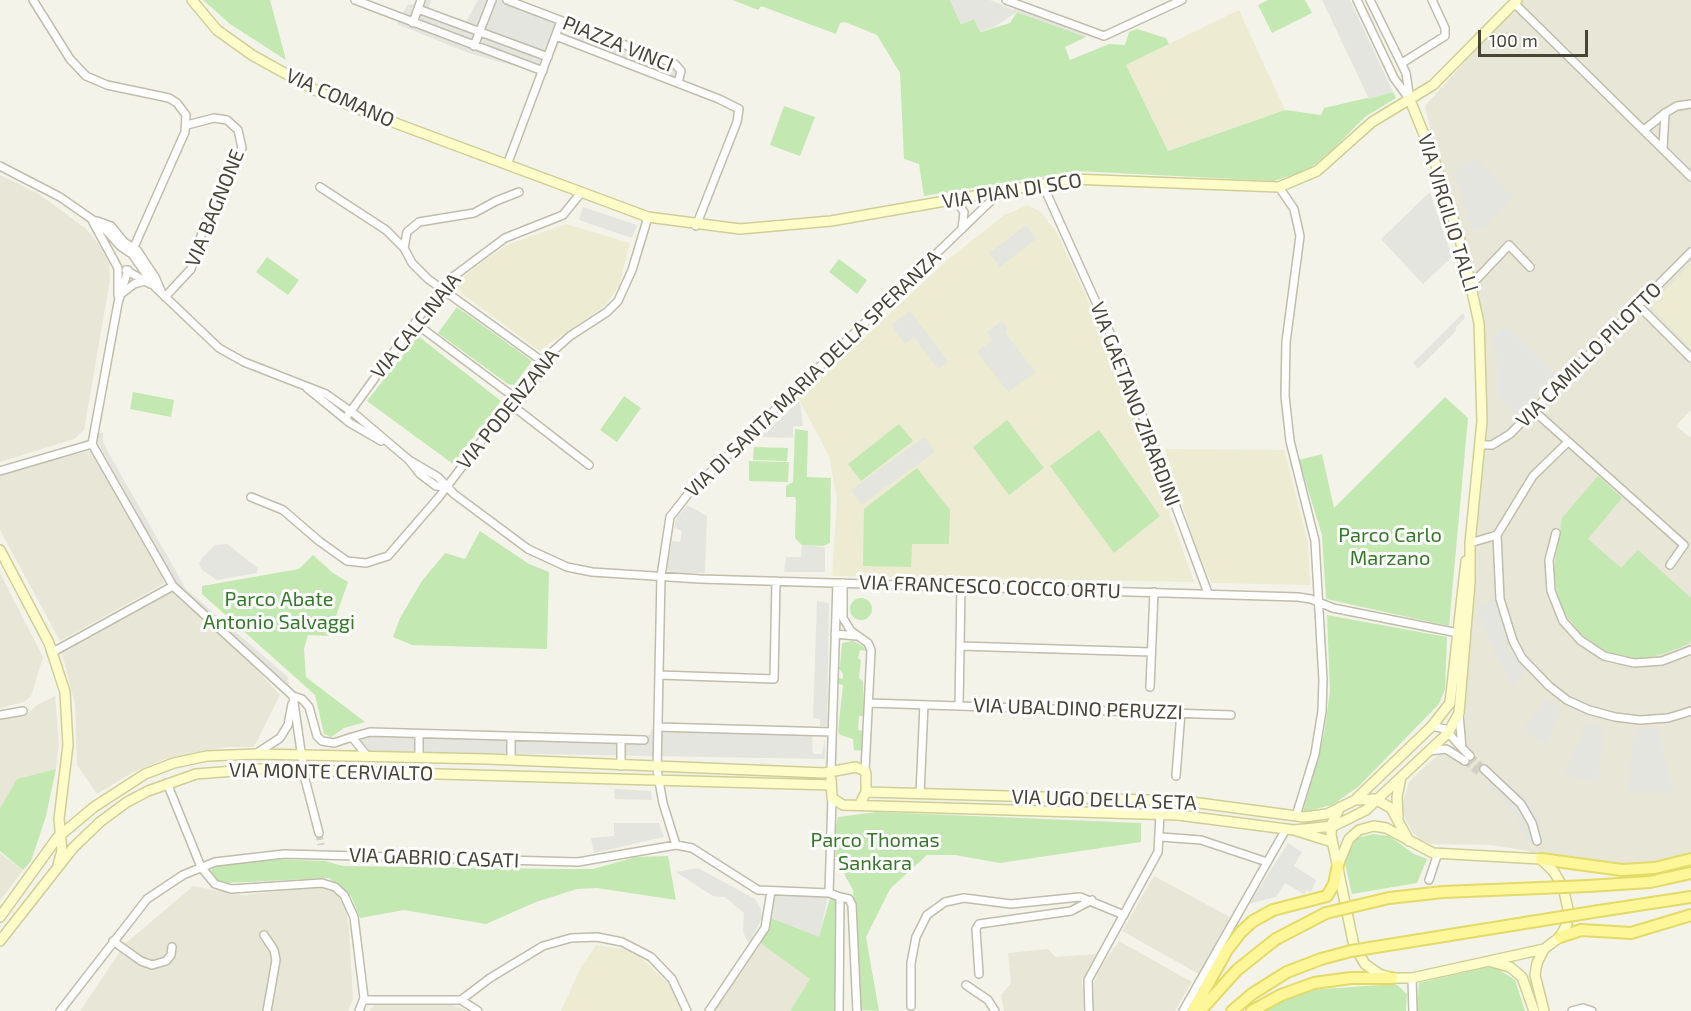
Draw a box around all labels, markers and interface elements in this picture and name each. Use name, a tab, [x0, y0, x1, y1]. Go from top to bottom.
street label: PIAZZA VINCI	[559, 11, 677, 77]
scale bar	[1481, 18, 1590, 56]
text: 100 m	[1489, 29, 1538, 51]
street label: VIA COMANO	[282, 63, 398, 133]
street label: VIA VIRGILIO TALLI	[1413, 131, 1483, 295]
street label: VIA BAGNONE	[181, 146, 249, 270]
street label: VIA PIAN DI SCO	[940, 168, 1084, 214]
street label: VIA DI SANTA MARIA DELLA SPERANZA	[680, 245, 946, 503]
street label: VIA CALCINAIA	[366, 268, 466, 384]
street label: VIA CAMILLO PILOTTO	[1511, 277, 1667, 433]
street label: VIA GAETANO ZIRARDINI	[1085, 298, 1185, 510]
street label: VIA PODENZANA	[452, 344, 564, 474]
park label: Parco Carlo Marzano	[1338, 523, 1442, 570]
street label: VIA FRANCESCO COCCO ORTU	[859, 570, 1121, 604]
park label: Parco Abate Antonio Salvaggi	[203, 587, 355, 634]
street label: VIA UBALDINO PERUZZI	[973, 693, 1183, 725]
street label: VIA MONTE CERVIALTO	[229, 758, 433, 786]
street label: VIA UGO DELLA SETA	[1011, 785, 1197, 815]
park label: Parco Thomas Sankara	[810, 828, 940, 875]
street label: VIA GABRIO CASATI	[348, 843, 520, 873]

